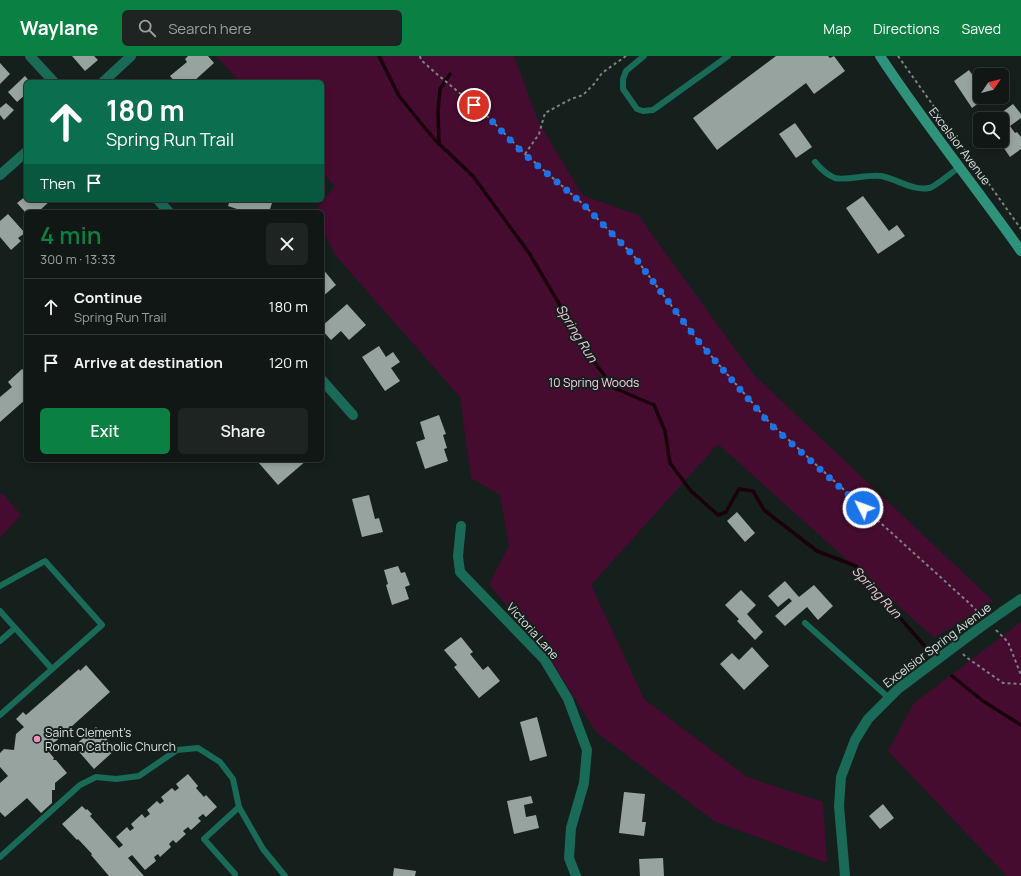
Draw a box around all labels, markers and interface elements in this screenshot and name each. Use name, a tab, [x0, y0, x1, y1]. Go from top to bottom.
search box	[122, 10, 402, 46]
text: Waylane	[20, 15, 98, 41]
icon: search	[136, 17, 158, 39]
text: Search here	[168, 18, 252, 39]
text: Map	[823, 19, 851, 38]
text: Directions	[873, 19, 940, 38]
text: Saved	[962, 19, 1001, 38]
north arrow	[973, 68, 1009, 104]
map controls	[973, 68, 1009, 148]
pin	[457, 88, 491, 122]
text: 180 m	[106, 91, 185, 129]
icon: arrive	[463, 94, 485, 116]
icon: ahead	[40, 96, 92, 148]
street label: Excelsior Avenue	[925, 104, 995, 188]
button: search	[973, 112, 1009, 148]
text: Spring Run Trail	[106, 127, 234, 151]
icon: arrive	[83, 172, 105, 194]
text: Then	[40, 173, 75, 194]
text: 4 min	[40, 218, 102, 251]
button: close	[266, 223, 308, 265]
text: 300 m · 13:33	[40, 250, 115, 268]
text: Continue	[74, 287, 142, 308]
icon: ahead	[40, 296, 62, 318]
text: 180 m	[269, 296, 308, 317]
water label: Spring Run	[552, 301, 603, 366]
text: Spring Run Trail	[74, 308, 167, 326]
icon: arrive	[40, 352, 62, 374]
text: Arrive at destination	[74, 352, 223, 373]
text: 120 m	[269, 352, 308, 373]
park label: 10 Spring Woods	[549, 374, 639, 391]
button: Exit	[40, 408, 170, 454]
button: Share	[178, 408, 308, 454]
position arrow	[842, 487, 884, 529]
water label: Spring Run	[848, 562, 907, 623]
street label: Victoria Lane	[503, 599, 563, 663]
street label: Excelsior Spring Avenue	[879, 599, 995, 691]
place label: Saint Clement's Roman Catholic Church	[45, 724, 176, 755]
marker: Saint Clement's Roman Catholic Church	[32, 734, 42, 744]

